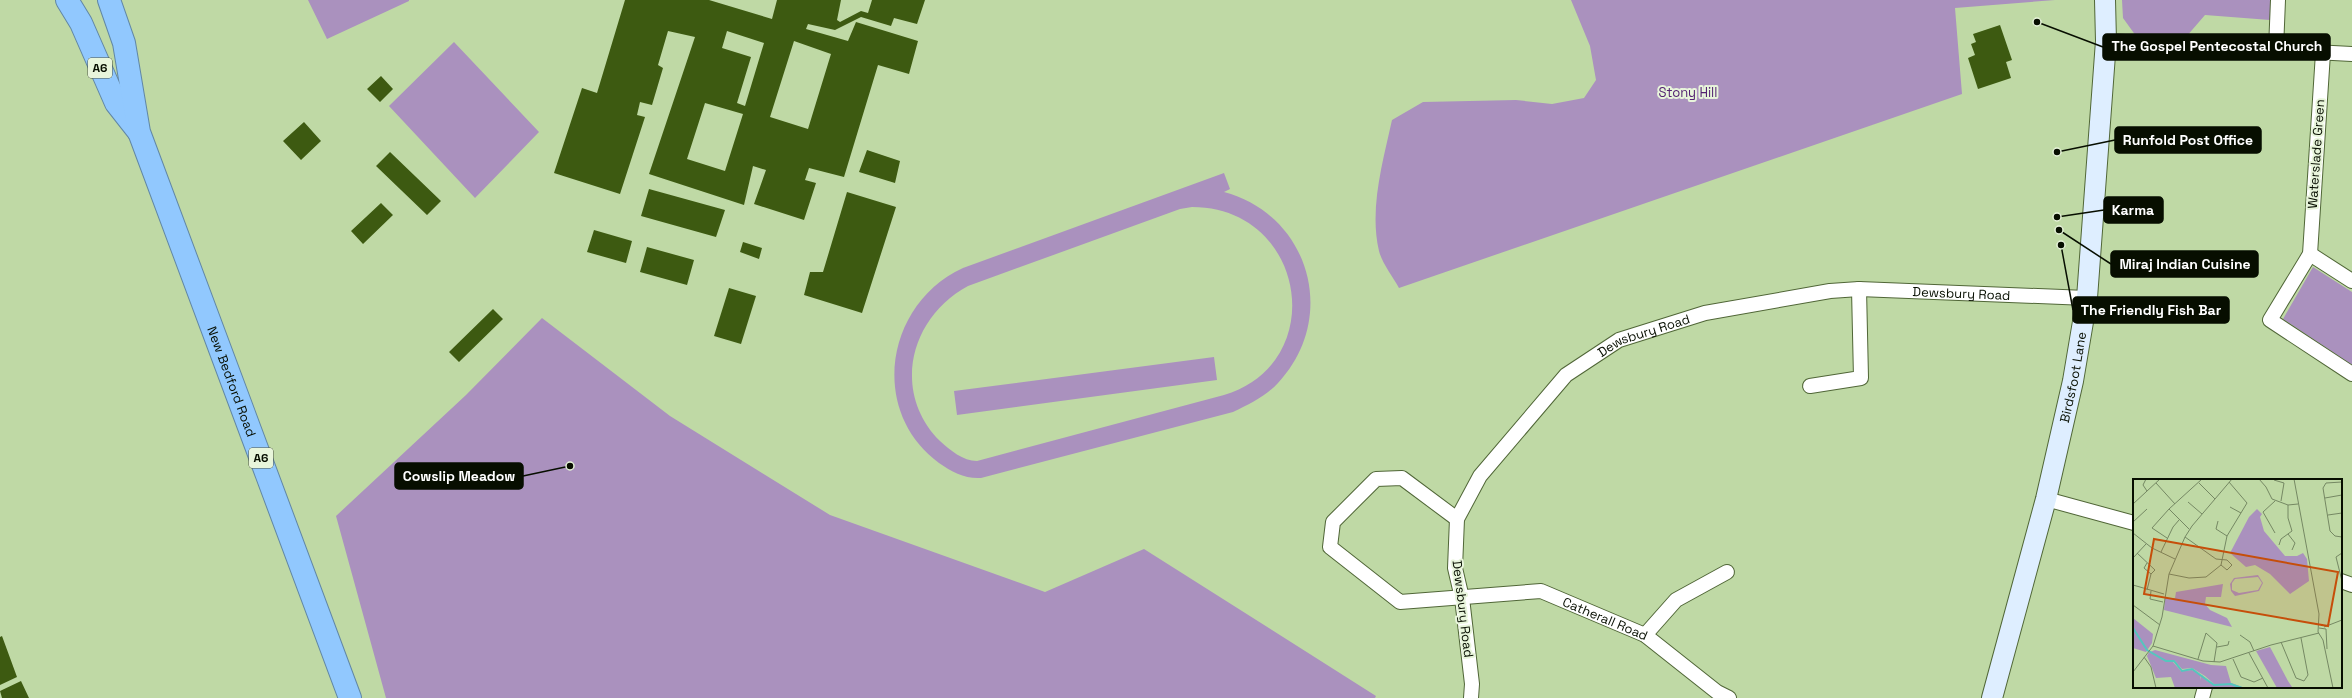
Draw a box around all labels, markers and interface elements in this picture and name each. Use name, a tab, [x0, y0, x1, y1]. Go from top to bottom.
callout: The Gospel Pentecostal Church	[2103, 34, 2330, 60]
text: The Gospel Pentecostal Church	[2112, 37, 2322, 55]
road number: A6	[88, 58, 112, 78]
park label: Stony Hill	[1659, 84, 1718, 101]
street label: Waterslade Green	[2304, 99, 2328, 209]
callout: Runfold Post Office	[2115, 127, 2261, 153]
text: Runfold Post Office	[2123, 131, 2253, 149]
callout: Karma	[2104, 197, 2163, 223]
text: Karma	[2112, 201, 2154, 219]
callout: Miraj Indian Cuisine	[2111, 251, 2258, 277]
text: Miraj Indian Cuisine	[2119, 255, 2251, 273]
street label: Dewsbury Road	[1912, 283, 2011, 303]
callout: The Friendly Fish Bar	[2073, 297, 2229, 323]
text: The Friendly Fish Bar	[2081, 301, 2222, 319]
street label: Dewsbury Road	[1594, 310, 1692, 361]
street label: New Bedford Road	[204, 324, 260, 439]
street label: Birdsfoot Lane	[2055, 330, 2090, 424]
road number: A6	[249, 448, 273, 468]
callout: Cowslip Meadow	[395, 463, 523, 489]
text: Cowslip Meadow	[403, 467, 515, 485]
inset map	[2133, 479, 2342, 688]
street label: Dewsbury Road	[1449, 559, 1477, 659]
street label: Catherall Road	[1560, 593, 1651, 644]

